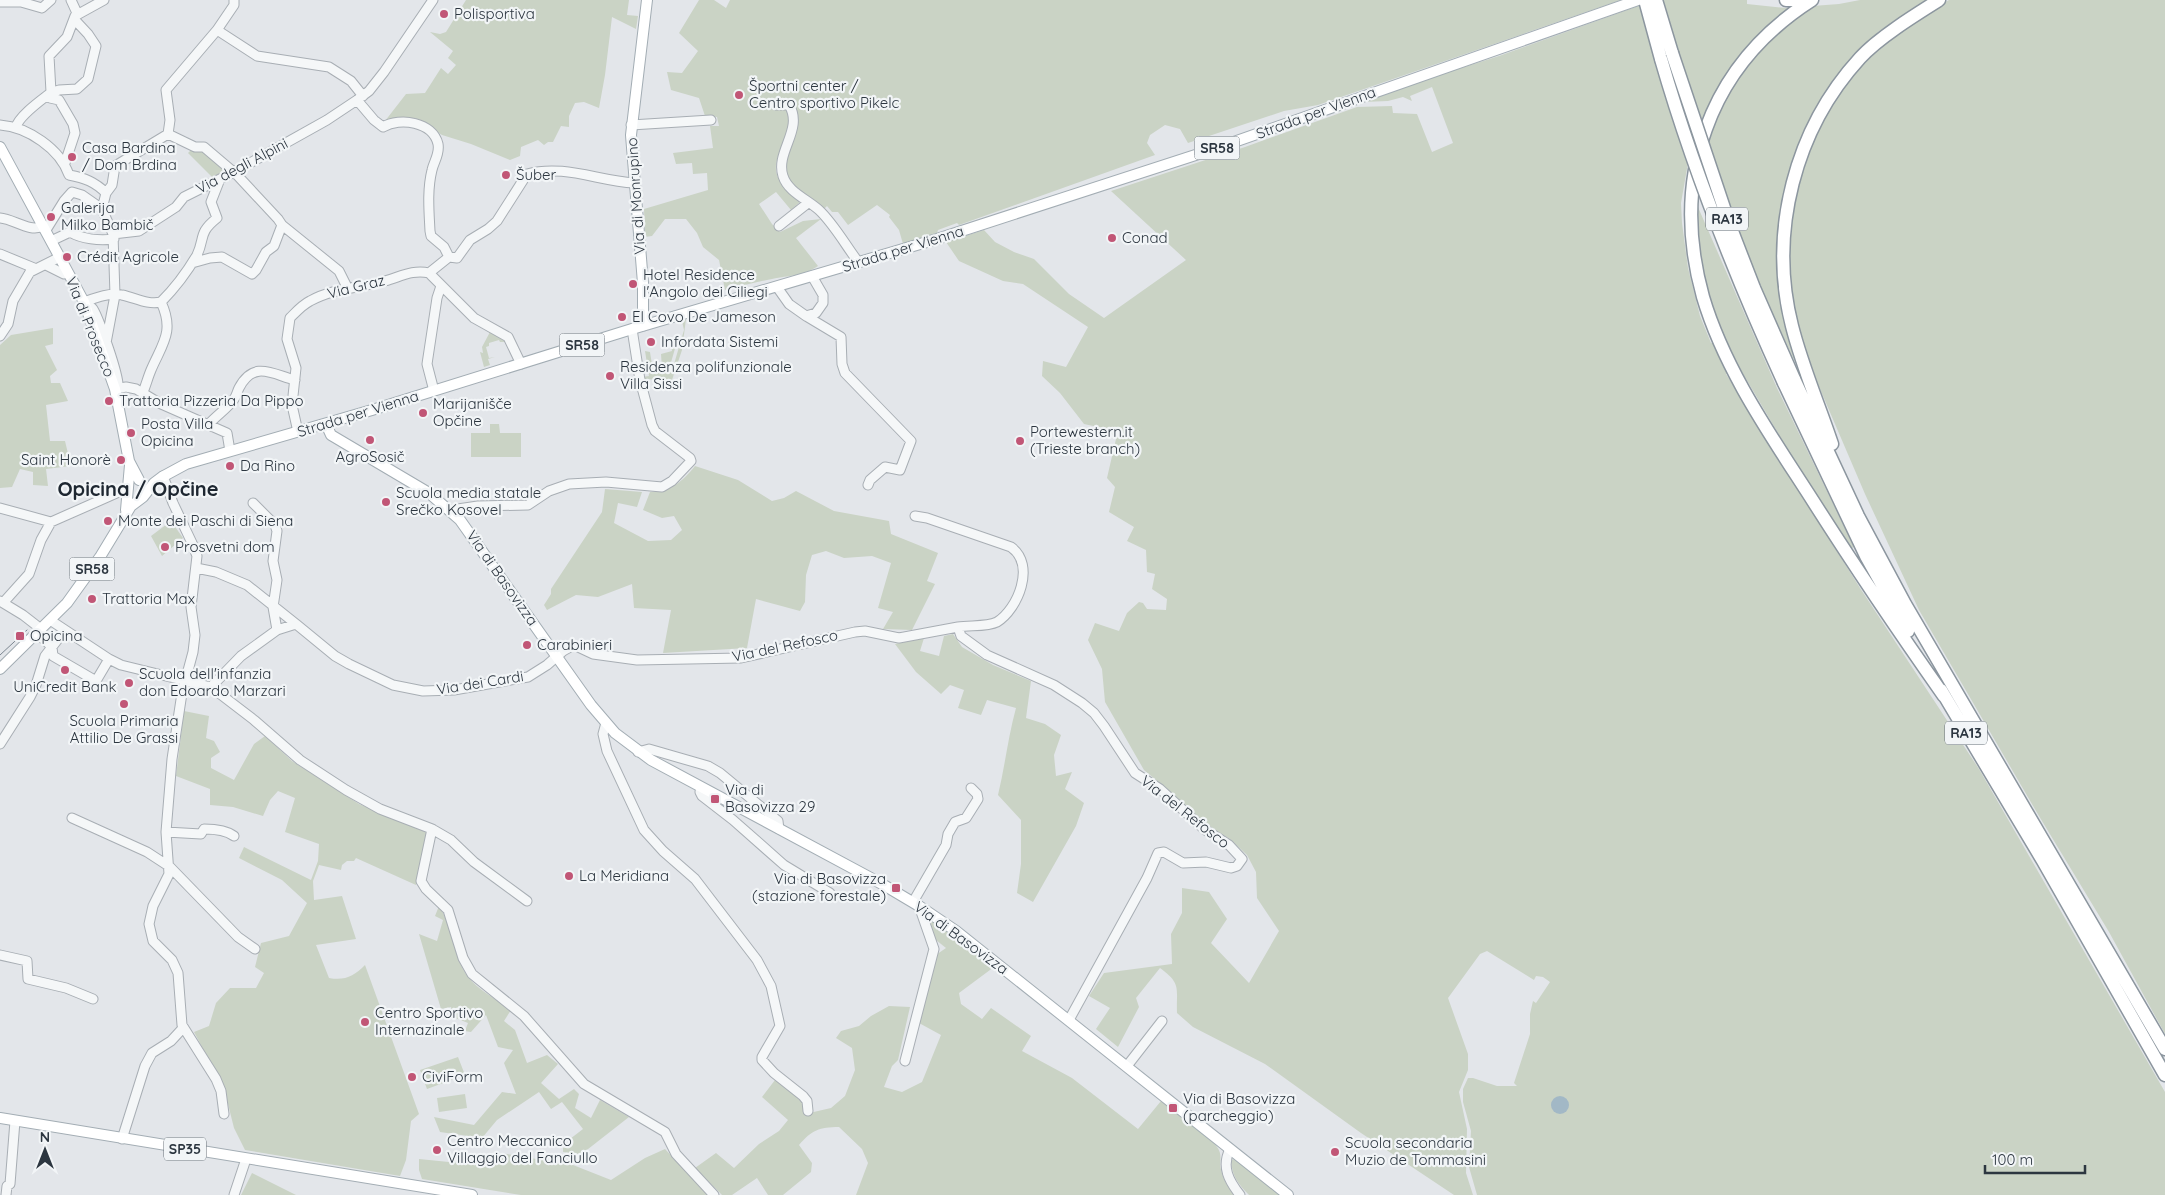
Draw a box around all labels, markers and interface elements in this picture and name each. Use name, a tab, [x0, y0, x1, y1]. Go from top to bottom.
place label: Polisportiva	[454, 4, 535, 23]
marker: Polisportiva	[438, 8, 450, 20]
place label: Športni center / Centro sportivo Pikelc	[749, 76, 900, 112]
street label: Strada per Vienna	[1253, 82, 1378, 143]
marker: Športni center / Centro sportivo Pikelc	[733, 89, 745, 101]
street label: Via degli Alpini	[193, 133, 291, 198]
road number: SR58	[1194, 136, 1240, 160]
street label: Via di Monrupino	[622, 137, 649, 255]
place label: Casa Bardina / Dom Brdina	[82, 138, 177, 174]
marker: Casa Bardina / Dom Brdina	[66, 151, 78, 163]
place label: Šuber	[516, 165, 557, 184]
marker: Šuber	[500, 169, 512, 181]
place label: Galerija Milko Bambič	[61, 198, 154, 234]
road number: RA13	[1706, 208, 1748, 230]
marker: Galerija Milko Bambič	[45, 211, 57, 223]
street label: Strada per Vienna	[840, 221, 966, 276]
place label: Conad	[1122, 228, 1168, 247]
marker: Conad	[1106, 232, 1118, 244]
place label: Crédit Agricole	[77, 247, 179, 266]
marker: Crédit Agricole	[61, 251, 73, 263]
place label: Hotel Residence l'Angolo dei Ciliegi	[643, 265, 768, 301]
street label: Via Graz	[325, 270, 387, 303]
street label: Via di Prosecco	[62, 274, 119, 380]
marker: Hotel Residence l'Angolo dei Ciliegi	[627, 278, 639, 290]
place label: El Covo De Jameson	[632, 307, 776, 326]
marker: El Covo De Jameson	[616, 311, 628, 323]
place label: Infordata Sistemi	[661, 332, 778, 351]
road number: SR58	[560, 334, 604, 356]
marker: Infordata Sistemi	[645, 336, 657, 348]
place label: Residenza polifunzionale Villa Sissi	[620, 357, 792, 393]
marker: Residenza polifunzionale Villa Sissi	[604, 370, 616, 382]
street label: Strada per Vienna	[295, 386, 421, 441]
place label: Trattoria Pizzeria Da Pippo	[119, 391, 304, 410]
place label: Marijanišče Opčine	[433, 394, 512, 430]
marker: Trattoria Pizzeria Da Pippo	[103, 395, 115, 407]
marker: Marijanišče Opčine	[417, 407, 429, 419]
place label: Posta Villa Opicina	[141, 414, 213, 450]
place label: Portewestern.it (Trieste branch)	[1030, 422, 1140, 458]
marker: Posta Villa Opicina	[125, 427, 137, 439]
marker: AgroSosič	[364, 434, 376, 446]
marker: Portewestern.it (Trieste branch)	[1014, 435, 1026, 447]
place label: AgroSosič	[335, 447, 405, 466]
place label: Saint Honorè	[21, 450, 111, 469]
marker: Saint Honorè	[115, 454, 127, 466]
place label: Da Rino	[240, 456, 295, 475]
marker: Da Rino	[224, 460, 236, 472]
district label: Opicina / Opčine	[57, 476, 219, 501]
place label: Scuola media statale Srečko Kosovel	[396, 483, 541, 519]
marker: Scuola media statale Srečko Kosovel	[380, 496, 392, 508]
place label: Monte dei Paschi di Siena	[118, 511, 293, 530]
marker: Monte dei Paschi di Siena	[102, 515, 114, 527]
street label: Via di Basovizza	[462, 526, 542, 629]
place label: Prosvetni dom	[175, 537, 275, 556]
marker: Prosvetni dom	[159, 541, 171, 553]
road number: SR58	[70, 558, 114, 580]
place label: Trattoria Max	[102, 589, 195, 608]
marker: Trattoria Max	[86, 593, 98, 605]
street label: Via del Refosco	[730, 625, 840, 666]
place label: Opicina	[30, 626, 83, 645]
marker: Opicina	[14, 630, 26, 642]
place label: Carabinieri	[537, 635, 612, 654]
marker: Carabinieri	[521, 639, 533, 651]
marker: UniCredit Bank	[59, 664, 71, 676]
place label: Scuola dell'infanzia don Edoardo Marzari	[139, 664, 286, 700]
street label: Via dei Cardi	[435, 666, 525, 699]
place label: UniCredit Bank	[13, 677, 117, 696]
marker: Scuola dell'infanzia don Edoardo Marzari	[123, 677, 135, 689]
marker: Scuola Primaria Attilio De Grassi	[118, 698, 130, 710]
place label: Scuola Primaria Attilio De Grassi	[69, 711, 179, 747]
road number: RA13	[1945, 721, 1987, 744]
street label: Via del Refosco	[1137, 771, 1234, 852]
place label: Via di Basovizza 29	[725, 780, 815, 816]
marker: Via di Basovizza 29	[709, 793, 721, 805]
place label: La Meridiana	[579, 866, 669, 885]
place label: Via di Basovizza (stazione forestale)	[752, 869, 886, 905]
marker: La Meridiana	[563, 870, 575, 882]
marker: Via di Basovizza (stazione forestale)	[890, 882, 902, 894]
street label: Via di Basovizza	[910, 897, 1012, 978]
place label: Centro Sportivo Internazinale	[375, 1003, 483, 1039]
marker: Centro Sportivo Internazinale	[359, 1016, 371, 1028]
place label: CiviForm	[422, 1067, 483, 1086]
marker: CiviForm	[406, 1071, 418, 1083]
place label: Via di Basovizza (parcheggio)	[1183, 1089, 1295, 1125]
marker: Via di Basovizza (parcheggio)	[1167, 1102, 1179, 1114]
north arrow	[20, 1125, 70, 1175]
text: N	[40, 1128, 50, 1146]
place label: Centro Meccanico Villaggio del Fanciullo	[447, 1131, 598, 1167]
place label: Scuola secondaria Muzio de Tommasini	[1345, 1133, 1486, 1169]
road number: SP35	[164, 1138, 206, 1160]
scale bar	[1985, 1142, 2085, 1174]
marker: Centro Meccanico Villaggio del Fanciullo	[431, 1144, 443, 1156]
marker: Scuola secondaria Muzio de Tommasini	[1329, 1146, 1341, 1158]
text: 100 m	[1992, 1150, 2033, 1169]

